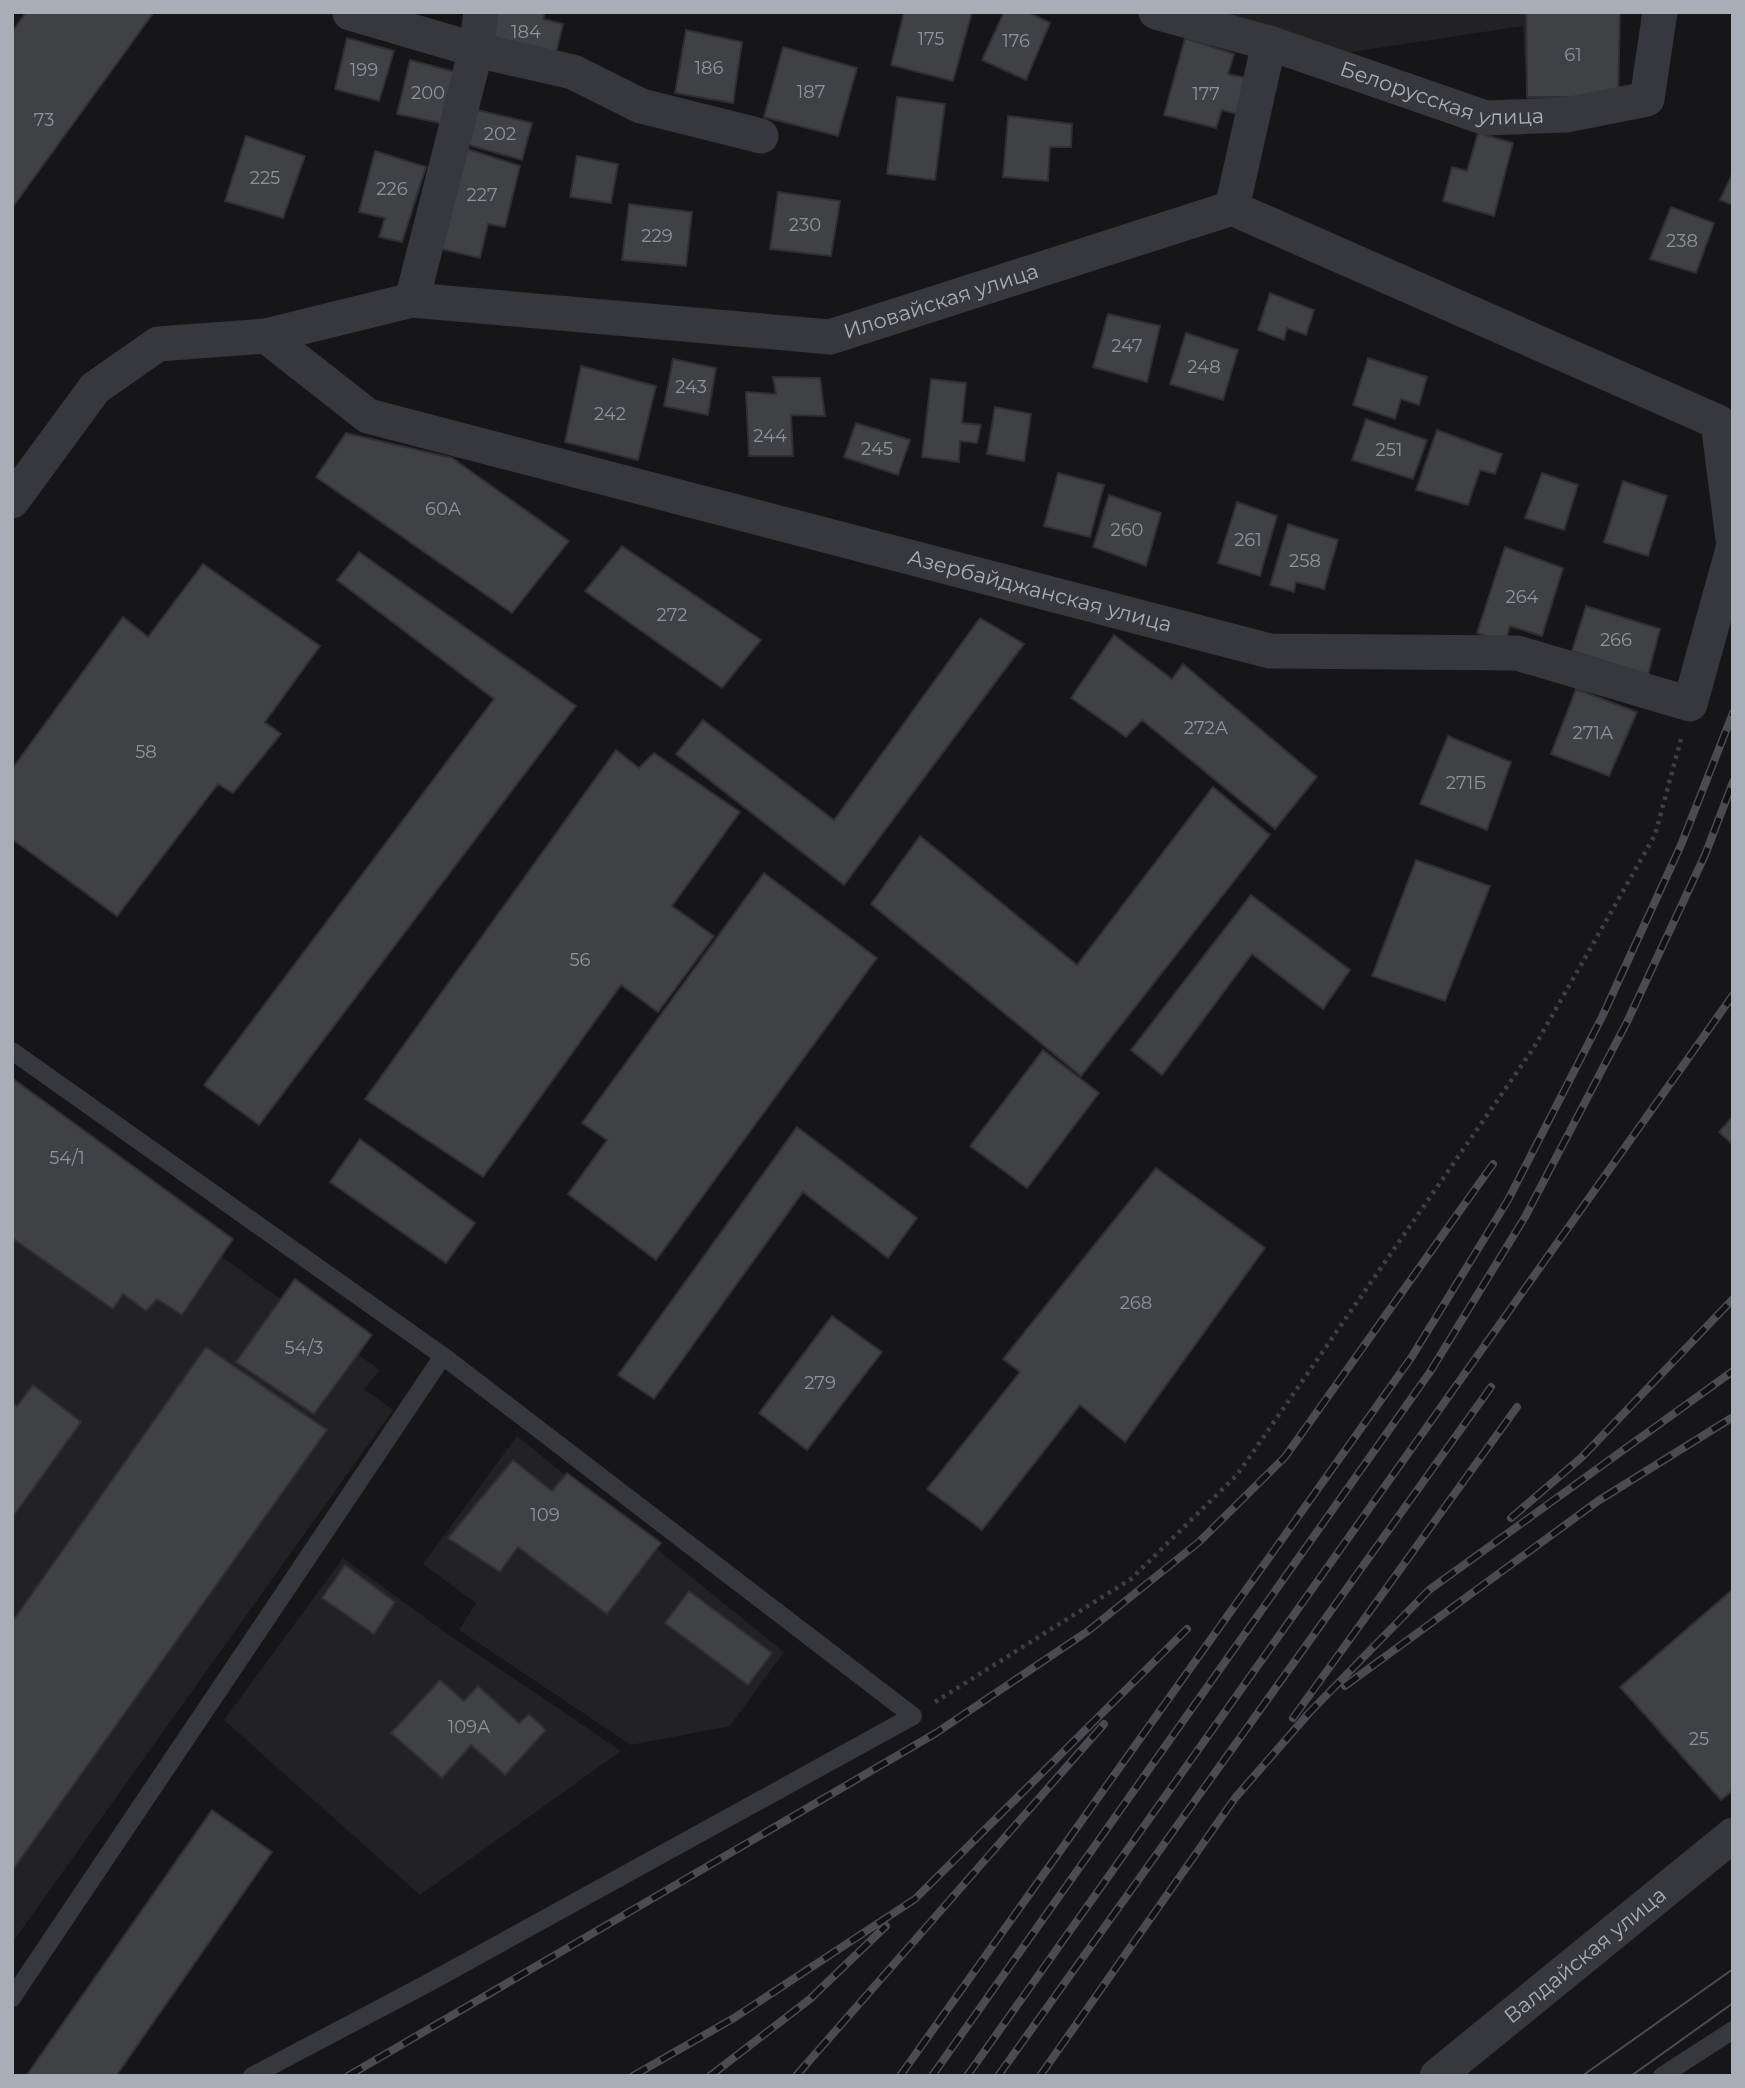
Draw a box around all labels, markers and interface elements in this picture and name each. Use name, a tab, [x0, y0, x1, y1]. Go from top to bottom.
house number: 184	[511, 21, 541, 43]
house number: 175	[918, 28, 944, 50]
house number: 176	[1002, 30, 1030, 52]
house number: 61	[1564, 44, 1582, 66]
street label: Белорусская улица	[1337, 56, 1544, 131]
house number: 186	[695, 57, 724, 79]
house number: 199	[350, 59, 378, 81]
house number: 187	[797, 81, 825, 103]
house number: 200	[411, 82, 445, 104]
house number: 177	[1192, 83, 1220, 105]
house number: 73	[34, 109, 54, 131]
house number: 202	[484, 123, 516, 145]
house number: 225	[250, 167, 280, 189]
house number: 226	[376, 178, 408, 200]
house number: 227	[466, 184, 498, 206]
house number: 230	[789, 214, 821, 236]
house number: 229	[641, 225, 673, 247]
house number: 238	[1666, 230, 1698, 252]
street label: Иловайская улица	[840, 258, 1042, 344]
house number: 247	[1111, 335, 1143, 357]
house number: 248	[1187, 356, 1221, 378]
house number: 243	[675, 376, 707, 398]
house number: 242	[594, 403, 626, 425]
house number: 244	[753, 425, 787, 447]
house number: 245	[861, 438, 893, 460]
house number: 251	[1376, 439, 1402, 461]
house number: 60А	[425, 498, 462, 520]
house number: 260	[1110, 519, 1144, 541]
house number: 261	[1234, 529, 1262, 551]
street label: Азербайджанская улица	[905, 544, 1175, 637]
house number: 258	[1289, 550, 1321, 572]
house number: 264	[1505, 586, 1539, 608]
house number: 272	[656, 604, 688, 626]
house number: 266	[1600, 629, 1632, 651]
house number: 272А	[1184, 717, 1229, 739]
house number: 271А	[1573, 722, 1614, 744]
house number: 58	[135, 741, 157, 763]
house number: 271Б	[1446, 772, 1486, 794]
house number: 56	[569, 949, 591, 971]
house number: 54/1	[49, 1147, 85, 1169]
house number: 268	[1120, 1292, 1152, 1314]
house number: 54/3	[285, 1337, 323, 1359]
house number: 279	[804, 1372, 836, 1394]
house number: 109	[530, 1504, 560, 1526]
house number: 109А	[448, 1716, 491, 1738]
house number: 25	[1689, 1728, 1709, 1750]
street label: Валдайская улица	[1499, 1882, 1671, 2028]

